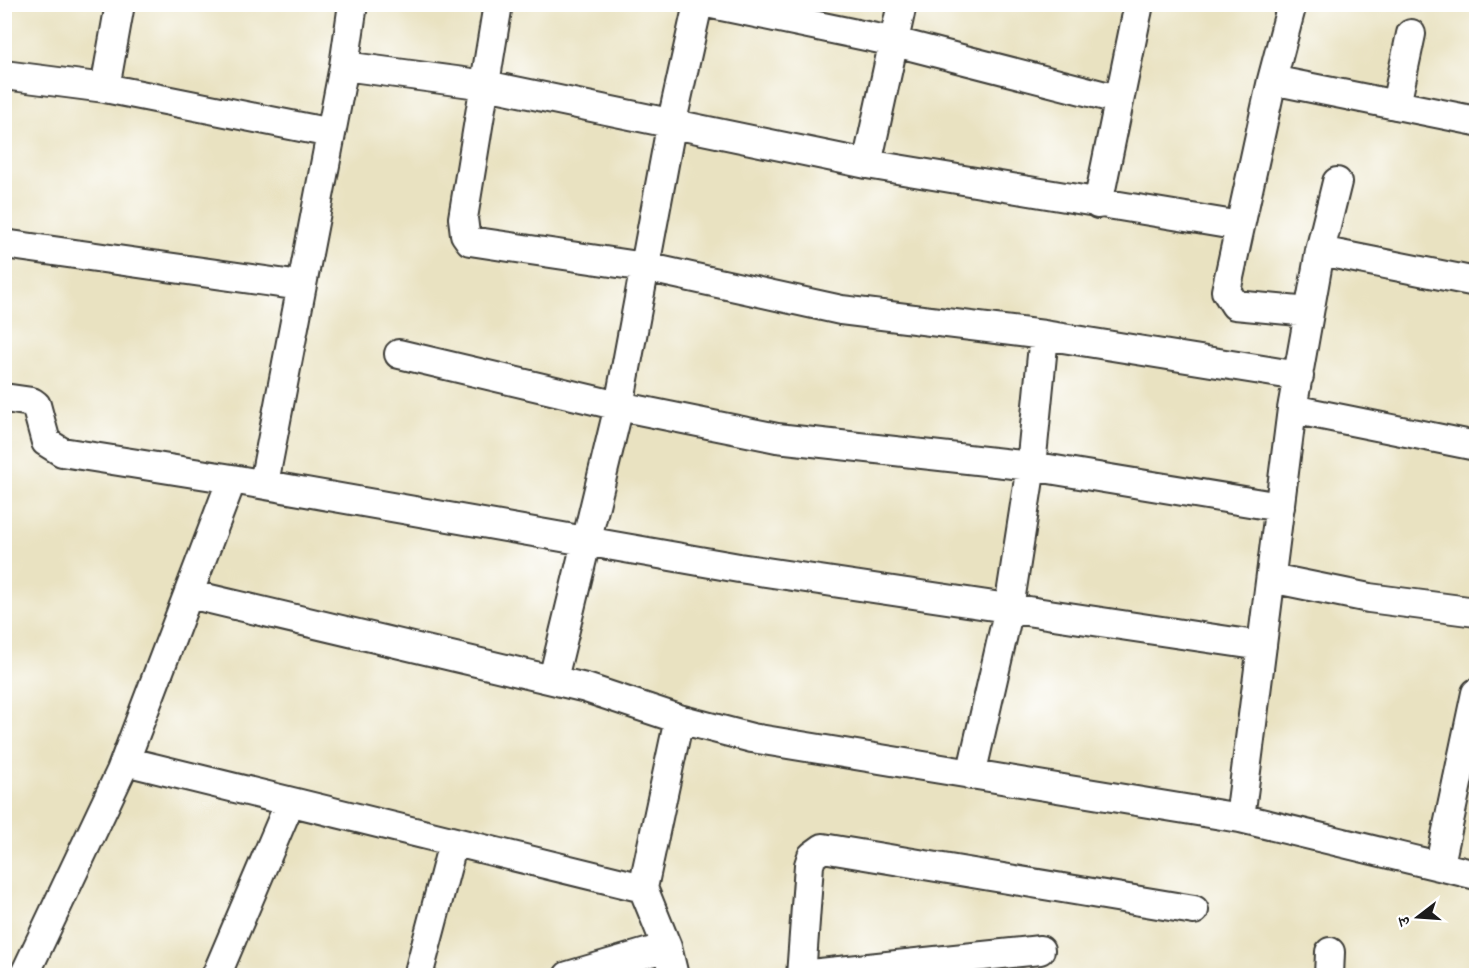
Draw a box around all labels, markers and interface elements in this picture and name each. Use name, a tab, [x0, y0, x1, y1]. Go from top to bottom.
north arrow	[1388, 887, 1448, 947]
text: उ	[1393, 912, 1419, 929]

